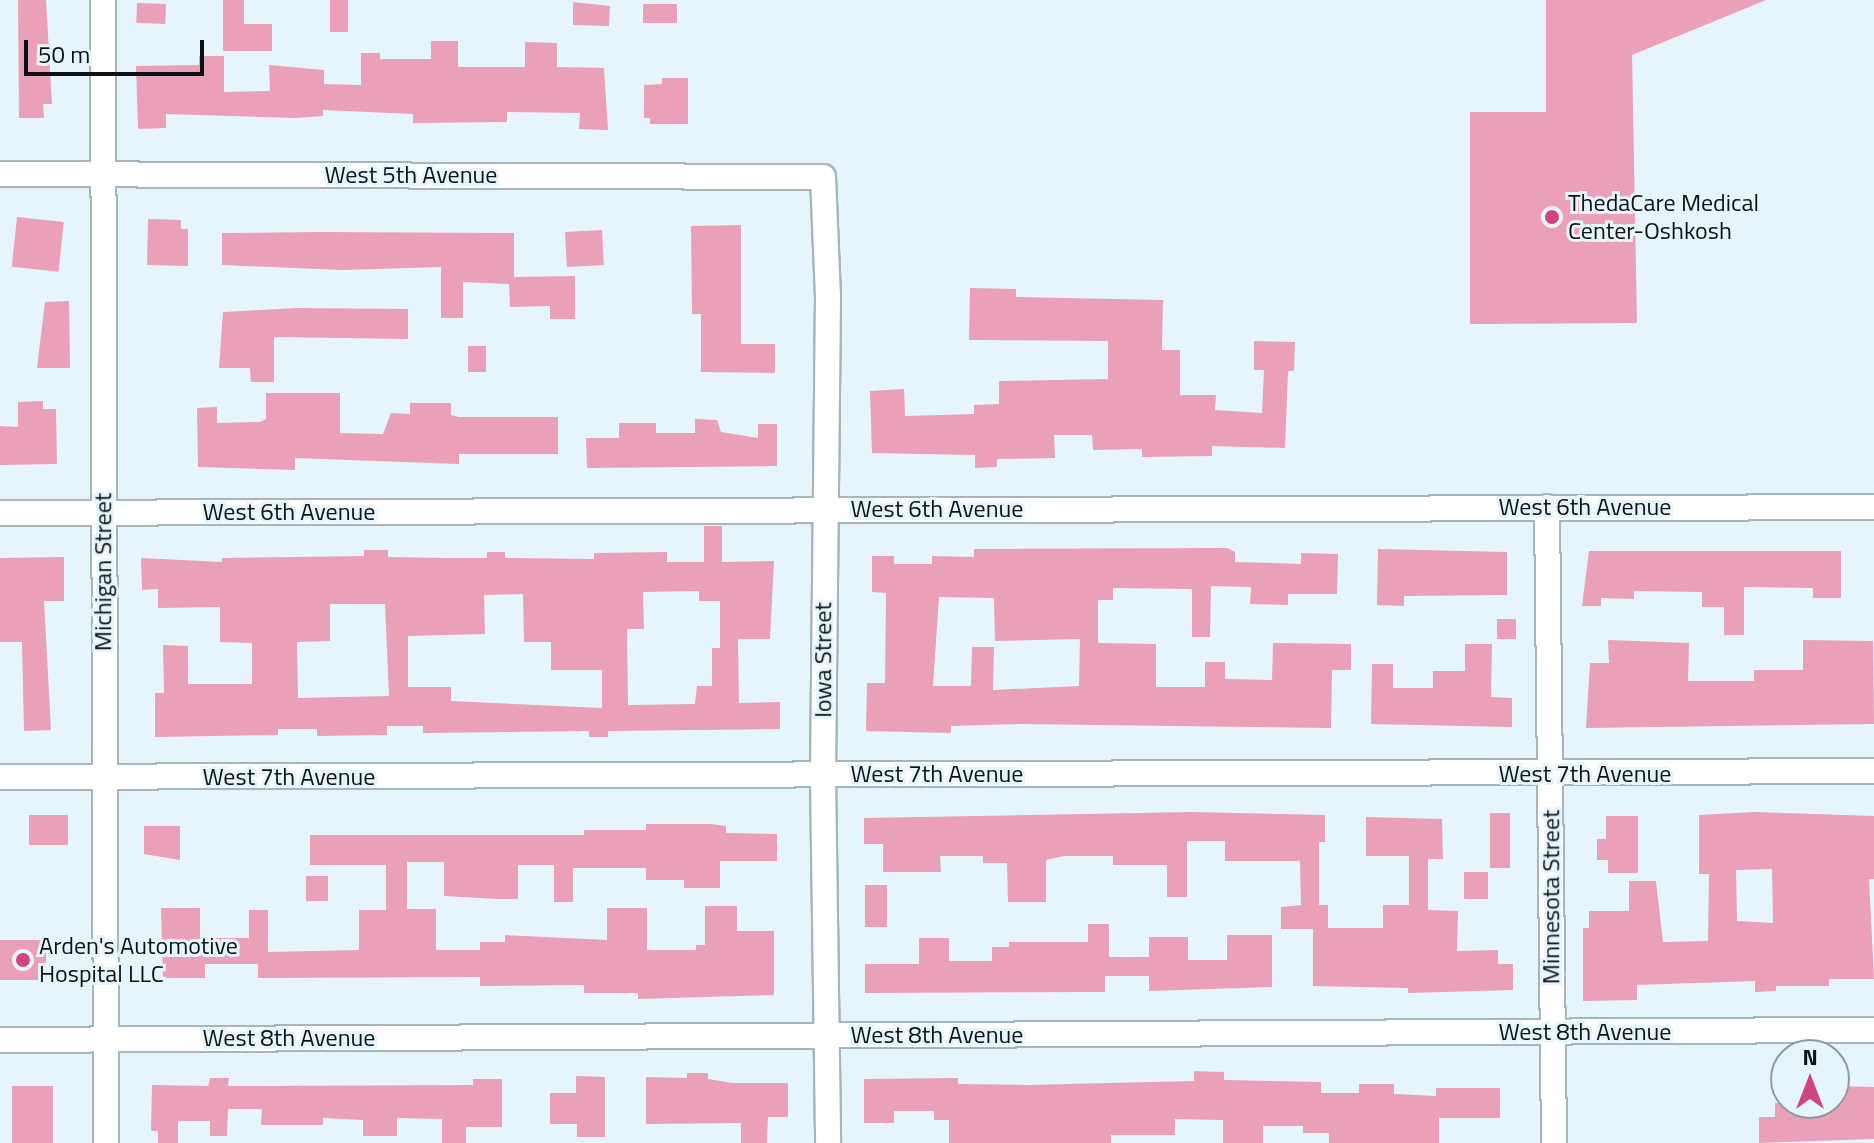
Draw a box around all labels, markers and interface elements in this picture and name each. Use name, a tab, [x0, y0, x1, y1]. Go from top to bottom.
scale bar	[28, 24, 208, 74]
text: 50 m	[38, 36, 90, 72]
street label: West 5th Avenue	[325, 161, 497, 189]
place label: ThedaCare Medical Center-Oshkosh	[1568, 189, 1759, 245]
marker: ThedaCare Medical Center-Oshkosh	[1543, 208, 1561, 226]
street label: Michigan Street	[89, 493, 117, 651]
street label: West 6th Avenue	[1499, 493, 1671, 521]
street label: West 6th Avenue	[851, 495, 1023, 523]
street label: West 6th Avenue	[203, 498, 375, 526]
street label: Iowa Street	[809, 602, 837, 718]
street label: West 7th Avenue	[851, 760, 1023, 788]
street label: West 7th Avenue	[1499, 760, 1671, 788]
street label: West 7th Avenue	[203, 763, 375, 791]
street label: Minnesota Street	[1537, 810, 1565, 984]
place label: Arden's Automotive Hospital LLC	[39, 932, 238, 988]
marker: Arden's Automotive Hospital LLC	[14, 951, 32, 969]
street label: West 8th Avenue	[1499, 1018, 1671, 1046]
street label: West 8th Avenue	[851, 1021, 1023, 1049]
street label: West 8th Avenue	[203, 1024, 375, 1052]
north arrow	[1770, 1039, 1850, 1119]
text: N	[1802, 1040, 1818, 1074]

